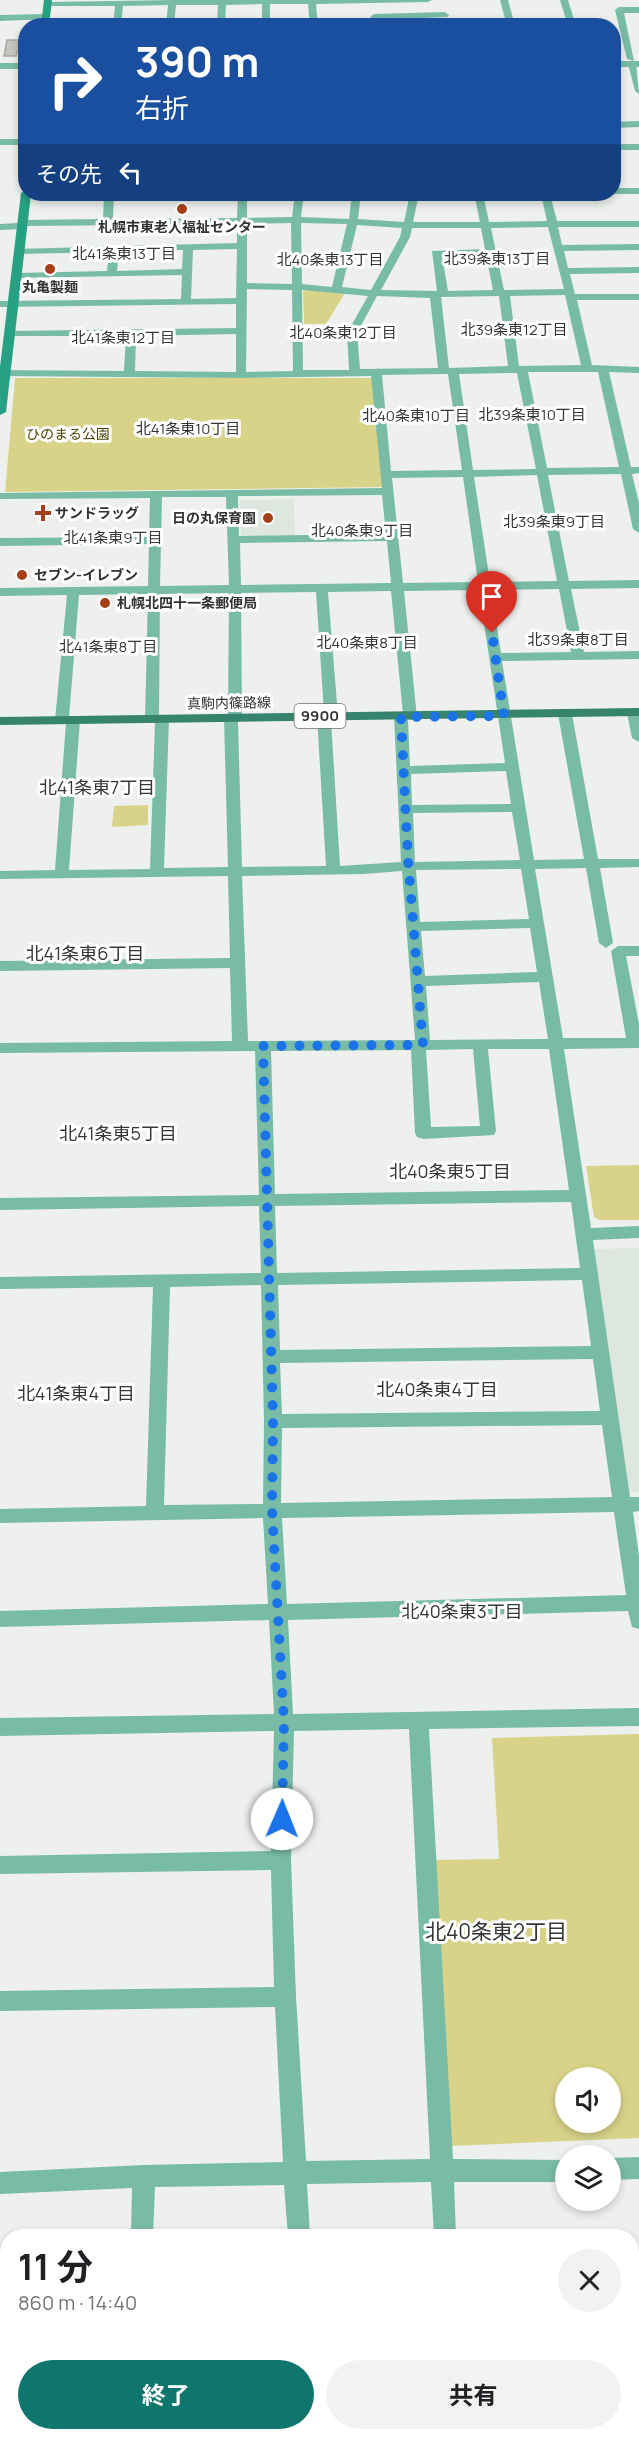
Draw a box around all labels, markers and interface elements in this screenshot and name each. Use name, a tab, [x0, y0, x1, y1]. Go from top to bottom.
text: 390 m	[135, 32, 259, 90]
icon: right	[36, 42, 114, 120]
text: 右折	[135, 89, 189, 126]
icon: left	[114, 156, 147, 189]
text: その先	[36, 159, 102, 189]
marker: 札幌市東老人福祉センター	[175, 202, 189, 216]
place label: 札幌市東老人福祉センター	[98, 217, 266, 236]
district label: 北41条東13丁目	[72, 243, 176, 264]
district label: 北39条東13丁目	[444, 248, 550, 269]
district label: 北40条東13丁目	[276, 249, 384, 270]
marker: 丸亀製麺	[43, 262, 57, 276]
place label: 丸亀製麺	[22, 277, 78, 296]
district label: 北39条東12丁目	[460, 319, 568, 340]
district label: 北40条東12丁目	[289, 322, 397, 343]
district label: 北41条東12丁目	[71, 327, 175, 348]
district label: 北39条東10丁目	[478, 404, 586, 425]
district label: 北40条東10丁目	[362, 405, 470, 426]
district label: 北41条東10丁目	[136, 418, 240, 439]
park label: ひのまる公園	[26, 424, 110, 443]
place label: サンドラッグ	[55, 503, 139, 522]
marker: サンドラッグ	[36, 506, 50, 520]
place label: 日の丸保育園	[172, 508, 256, 527]
marker: 日の丸保育園	[261, 511, 275, 525]
district label: 北39条東9丁目	[503, 511, 605, 532]
district label: 北40条東9丁目	[311, 520, 413, 541]
district label: 北41条東9丁目	[63, 527, 163, 548]
place label: セブン-イレブン	[34, 565, 138, 584]
marker: セブン-イレブン	[15, 568, 29, 582]
pin	[466, 571, 517, 633]
icon: arrive	[475, 580, 508, 613]
place label: 札幌北四十一条郵便局	[117, 593, 257, 612]
marker: 札幌北四十一条郵便局	[98, 596, 112, 610]
district label: 北39条東8丁目	[527, 629, 629, 650]
district label: 北40条東8丁目	[316, 632, 418, 653]
district label: 北41条東8丁目	[59, 636, 157, 657]
street label: 真駒内篠路線	[187, 692, 271, 713]
road number: 9900	[294, 704, 346, 728]
district label: 北41条東7丁目	[39, 775, 155, 799]
district label: 北41条東6丁目	[26, 941, 144, 965]
district label: 北41条東5丁目	[59, 1121, 177, 1145]
district label: 北40条東5丁目	[389, 1159, 511, 1183]
district label: 北40条東4丁目	[376, 1377, 498, 1401]
district label: 北41条東4丁目	[17, 1381, 135, 1405]
district label: 北40条東3丁目	[401, 1599, 523, 1623]
position arrow	[250, 1787, 314, 1851]
district label: 北40条東2丁目	[425, 1917, 567, 1945]
map controls	[555, 2067, 621, 2211]
button: sound	[555, 2067, 621, 2133]
button: layers	[555, 2145, 621, 2211]
text: 11 分	[18, 2242, 93, 2291]
button: close	[558, 2249, 621, 2312]
text: 860 m · 14:40	[18, 2289, 137, 2316]
button: 終了	[18, 2360, 314, 2429]
button: 共有	[326, 2360, 621, 2429]

